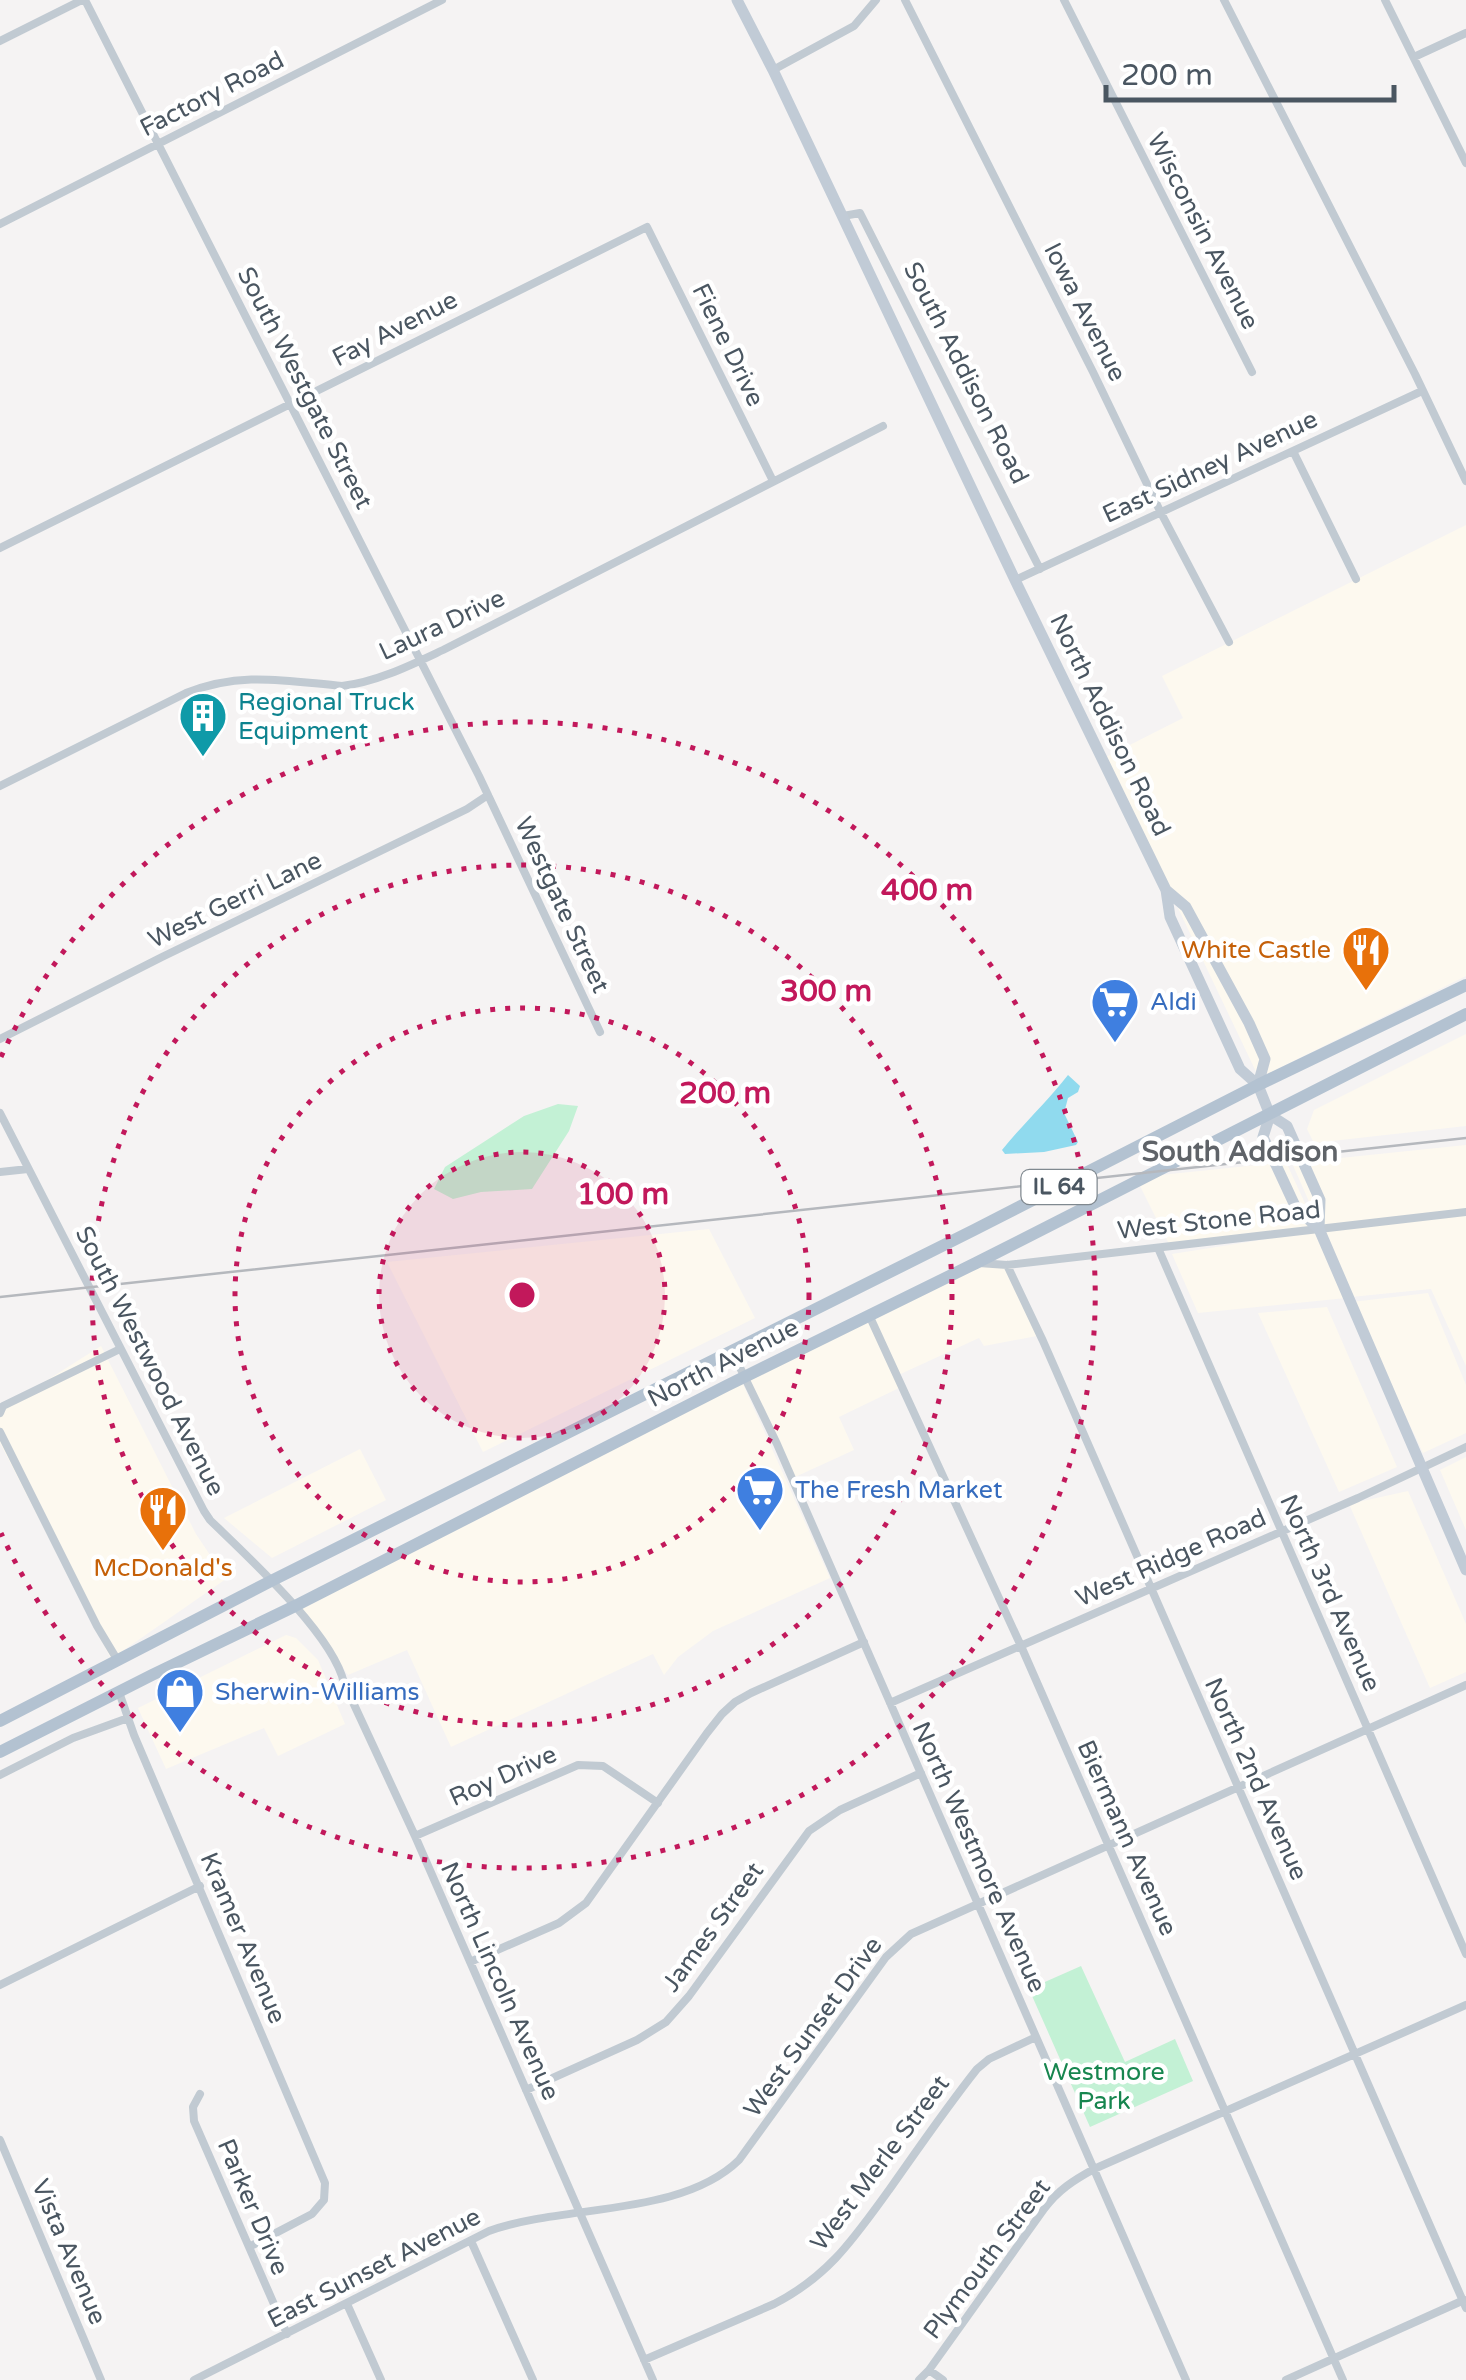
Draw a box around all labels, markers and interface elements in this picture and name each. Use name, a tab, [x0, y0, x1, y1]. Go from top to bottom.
scale bar	[1106, 40, 1394, 102]
street label: Factory Road	[135, 45, 289, 143]
text: 200 m	[1121, 57, 1213, 94]
street label: Wisconsin Avenue	[1141, 128, 1265, 334]
street label: Iowa Avenue	[1037, 238, 1133, 386]
street label: South Addison Road	[897, 257, 1035, 489]
street label: South Westgate Street	[231, 262, 379, 514]
street label: Fiene Drive	[685, 279, 771, 411]
street label: Fay Avenue	[327, 285, 463, 373]
street label: East Sidney Avenue	[1098, 404, 1322, 530]
street label: Laura Drive	[374, 583, 510, 667]
street label: North Addison Road	[1043, 609, 1177, 841]
place label: Regional Truck Equipment	[238, 687, 415, 746]
building icon: Regional Truck Equipment	[177, 690, 229, 758]
street label: Westgate Street	[508, 812, 616, 998]
street label: West Gerri Lane	[143, 845, 327, 955]
text: 400 m	[881, 872, 973, 909]
restaurant icon: White Castle	[1340, 924, 1392, 992]
place label: White Castle	[1181, 935, 1331, 965]
text: 300 m	[780, 973, 872, 1010]
supermarket icon: Aldi	[1089, 976, 1141, 1044]
place label: Aldi	[1150, 987, 1197, 1017]
text: 200 m	[679, 1075, 771, 1112]
district label: South Addison	[1142, 1135, 1338, 1169]
road number: IL 64	[1022, 1170, 1096, 1204]
text: 100 m	[577, 1176, 669, 1213]
street label: West Stone Road	[1116, 1194, 1322, 1246]
street label: South Westwood Avenue	[69, 1221, 231, 1501]
centre of rings	[504, 1277, 540, 1313]
street label: North Avenue	[643, 1312, 803, 1414]
supermarket icon: The Fresh Market	[734, 1464, 786, 1532]
place label: The Fresh Market	[795, 1475, 1003, 1505]
restaurant icon: McDonald's	[137, 1484, 189, 1552]
street label: North 3rd Avenue	[1273, 1490, 1387, 1696]
street label: West Ridge Road	[1071, 1503, 1271, 1613]
place label: McDonald's	[93, 1553, 233, 1583]
shop icon: Sherwin-Williams	[154, 1666, 206, 1734]
street label: North 2nd Avenue	[1198, 1673, 1314, 1885]
place label: Sherwin-Williams	[215, 1677, 420, 1707]
street label: North Westmore Avenue	[906, 1717, 1052, 1997]
street label: Biermann Avenue	[1070, 1736, 1184, 1940]
street label: Roy Drive	[445, 1739, 561, 1813]
street label: Kramer Avenue	[193, 1848, 293, 2028]
street label: James Street	[656, 1856, 770, 1998]
street label: North Lincoln Avenue	[434, 1857, 566, 2105]
street label: West Sunset Drive	[737, 1931, 889, 2123]
park label: Westmore Park	[1043, 2057, 1165, 2116]
street label: West Merle Street	[804, 2069, 956, 2257]
street label: Parker Drive	[211, 2134, 295, 2280]
street label: Plymouth Street	[917, 2173, 1057, 2345]
street label: Vista Avenue	[25, 2175, 113, 2329]
street label: East Sunset Avenue	[262, 2201, 486, 2335]

